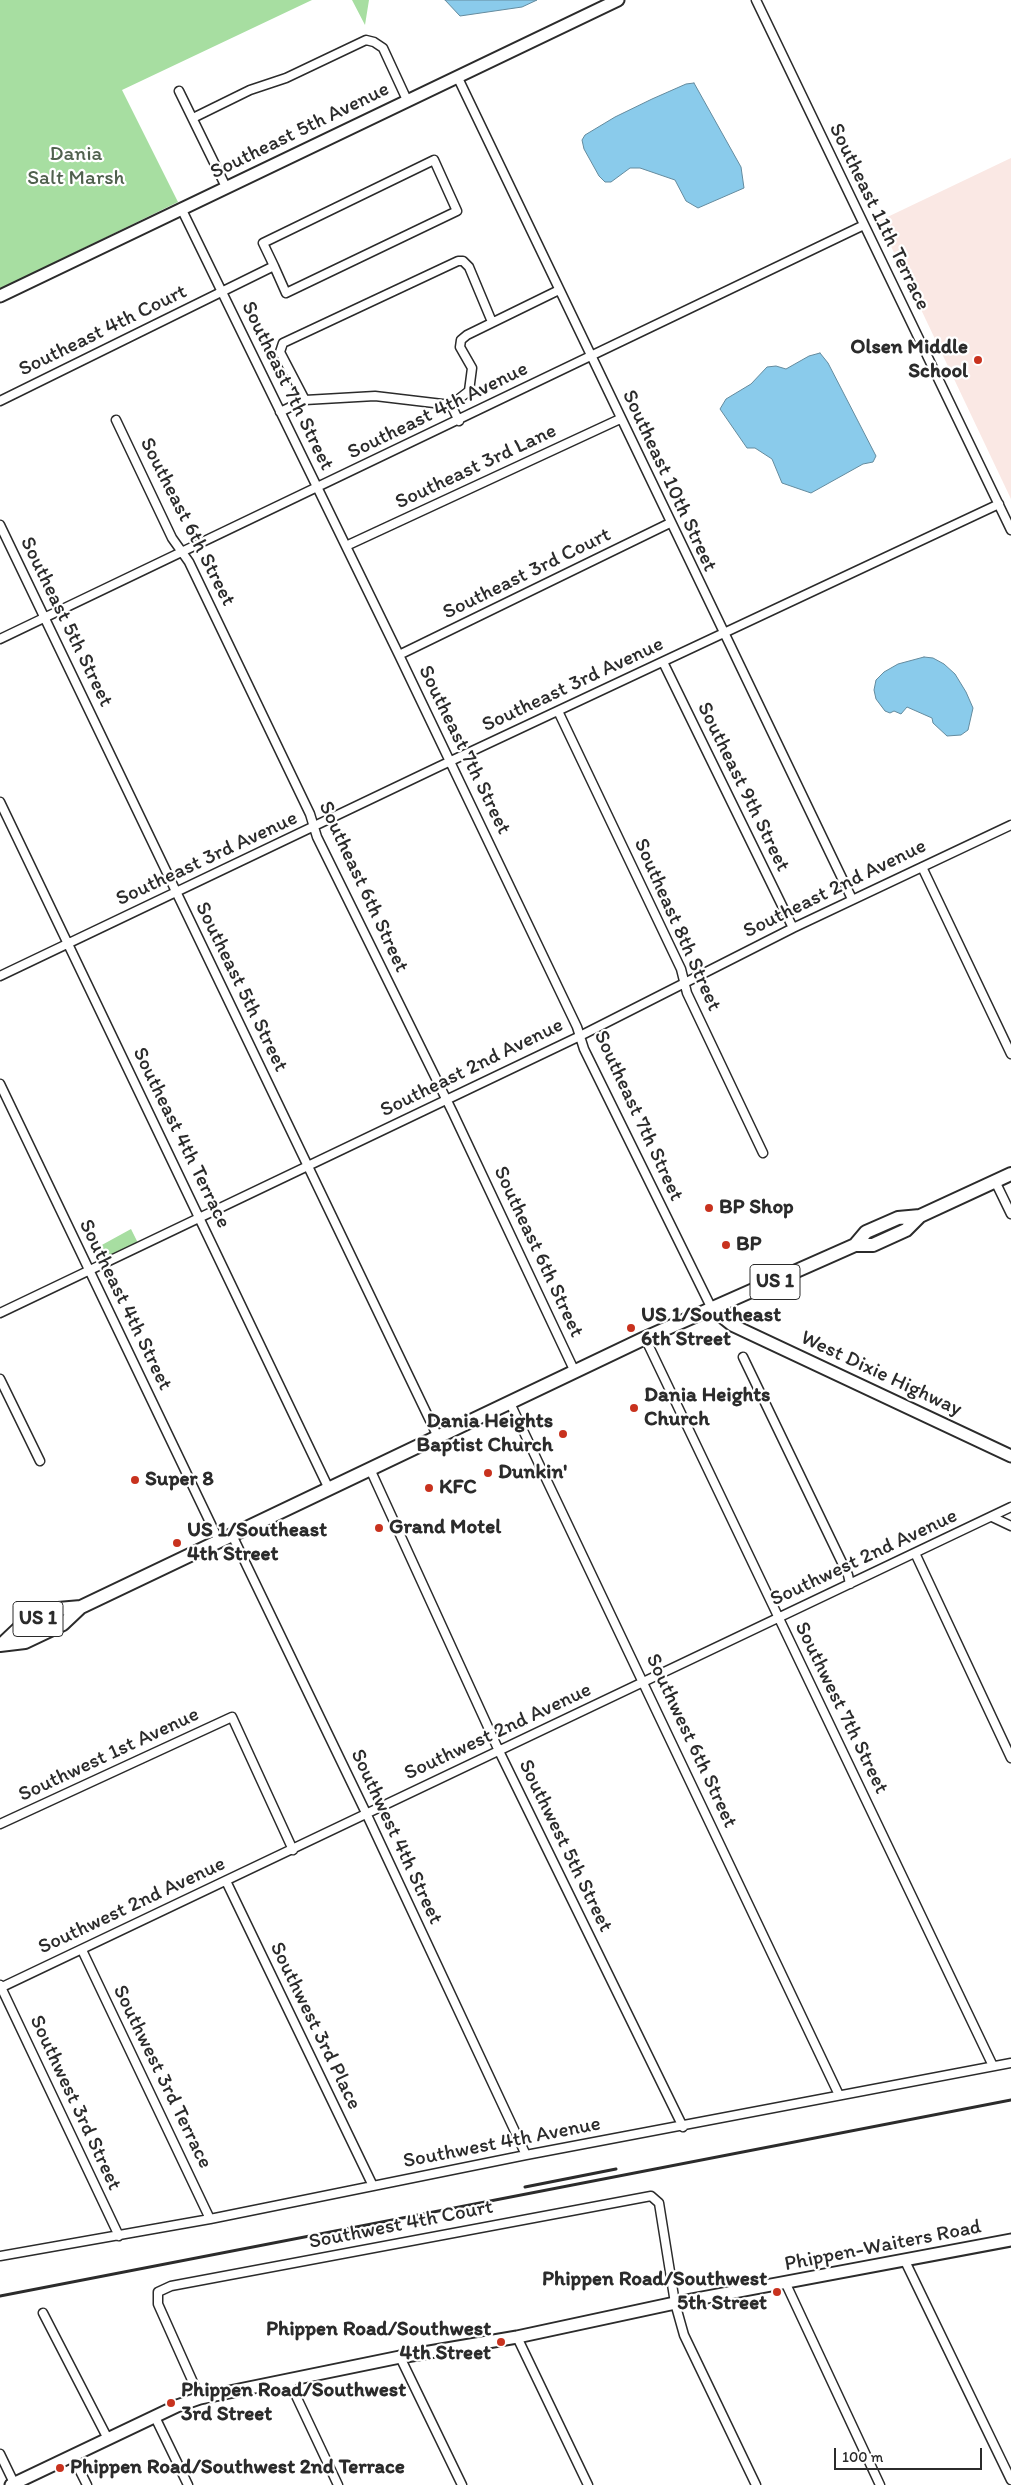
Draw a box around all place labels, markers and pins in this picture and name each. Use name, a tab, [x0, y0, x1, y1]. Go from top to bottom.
place label: Olsen Middle School	[850, 335, 968, 385]
marker: Olsen Middle School	[972, 354, 984, 366]
place label: BP Shop	[719, 1195, 793, 1221]
marker: BP Shop	[703, 1202, 715, 1214]
place label: BP	[736, 1232, 762, 1258]
marker: BP	[720, 1239, 732, 1251]
place label: US 1/Southeast 6th Street	[641, 1303, 781, 1353]
marker: US 1/Southeast 6th Street	[625, 1322, 637, 1334]
place label: Dania Heights Church	[644, 1383, 770, 1433]
marker: Dania Heights Church	[628, 1402, 640, 1414]
place label: Dania Heights Baptist Church	[417, 1409, 553, 1459]
marker: Dania Heights Baptist Church	[557, 1428, 569, 1440]
place label: Dunkin'	[498, 1460, 567, 1486]
place label: Super 8	[145, 1467, 214, 1493]
marker: Dunkin'	[482, 1467, 494, 1479]
marker: Super 8	[129, 1474, 141, 1486]
place label: KFC	[439, 1475, 477, 1501]
marker: KFC	[423, 1482, 435, 1494]
place label: Grand Motel	[389, 1515, 501, 1541]
place label: US 1/Southeast 4th Street	[187, 1518, 327, 1568]
marker: Grand Motel	[373, 1522, 385, 1534]
marker: US 1/Southeast 4th Street	[171, 1537, 183, 1549]
place label: Phippen Road/Southwest 5th Street	[542, 2267, 767, 2317]
marker: Phippen Road/Southwest 5th Street	[771, 2286, 783, 2298]
place label: Phippen Road/Southwest 4th Street	[266, 2317, 491, 2367]
marker: Phippen Road/Southwest 4th Street	[495, 2336, 507, 2348]
place label: Phippen Road/Southwest 3rd Street	[181, 2378, 406, 2428]
marker: Phippen Road/Southwest 3rd Street	[165, 2397, 177, 2409]
place label: Phippen Road/Southwest 2nd Terrace	[70, 2455, 405, 2481]
marker: Phippen Road/Southwest 2nd Terrace	[54, 2462, 66, 2474]

